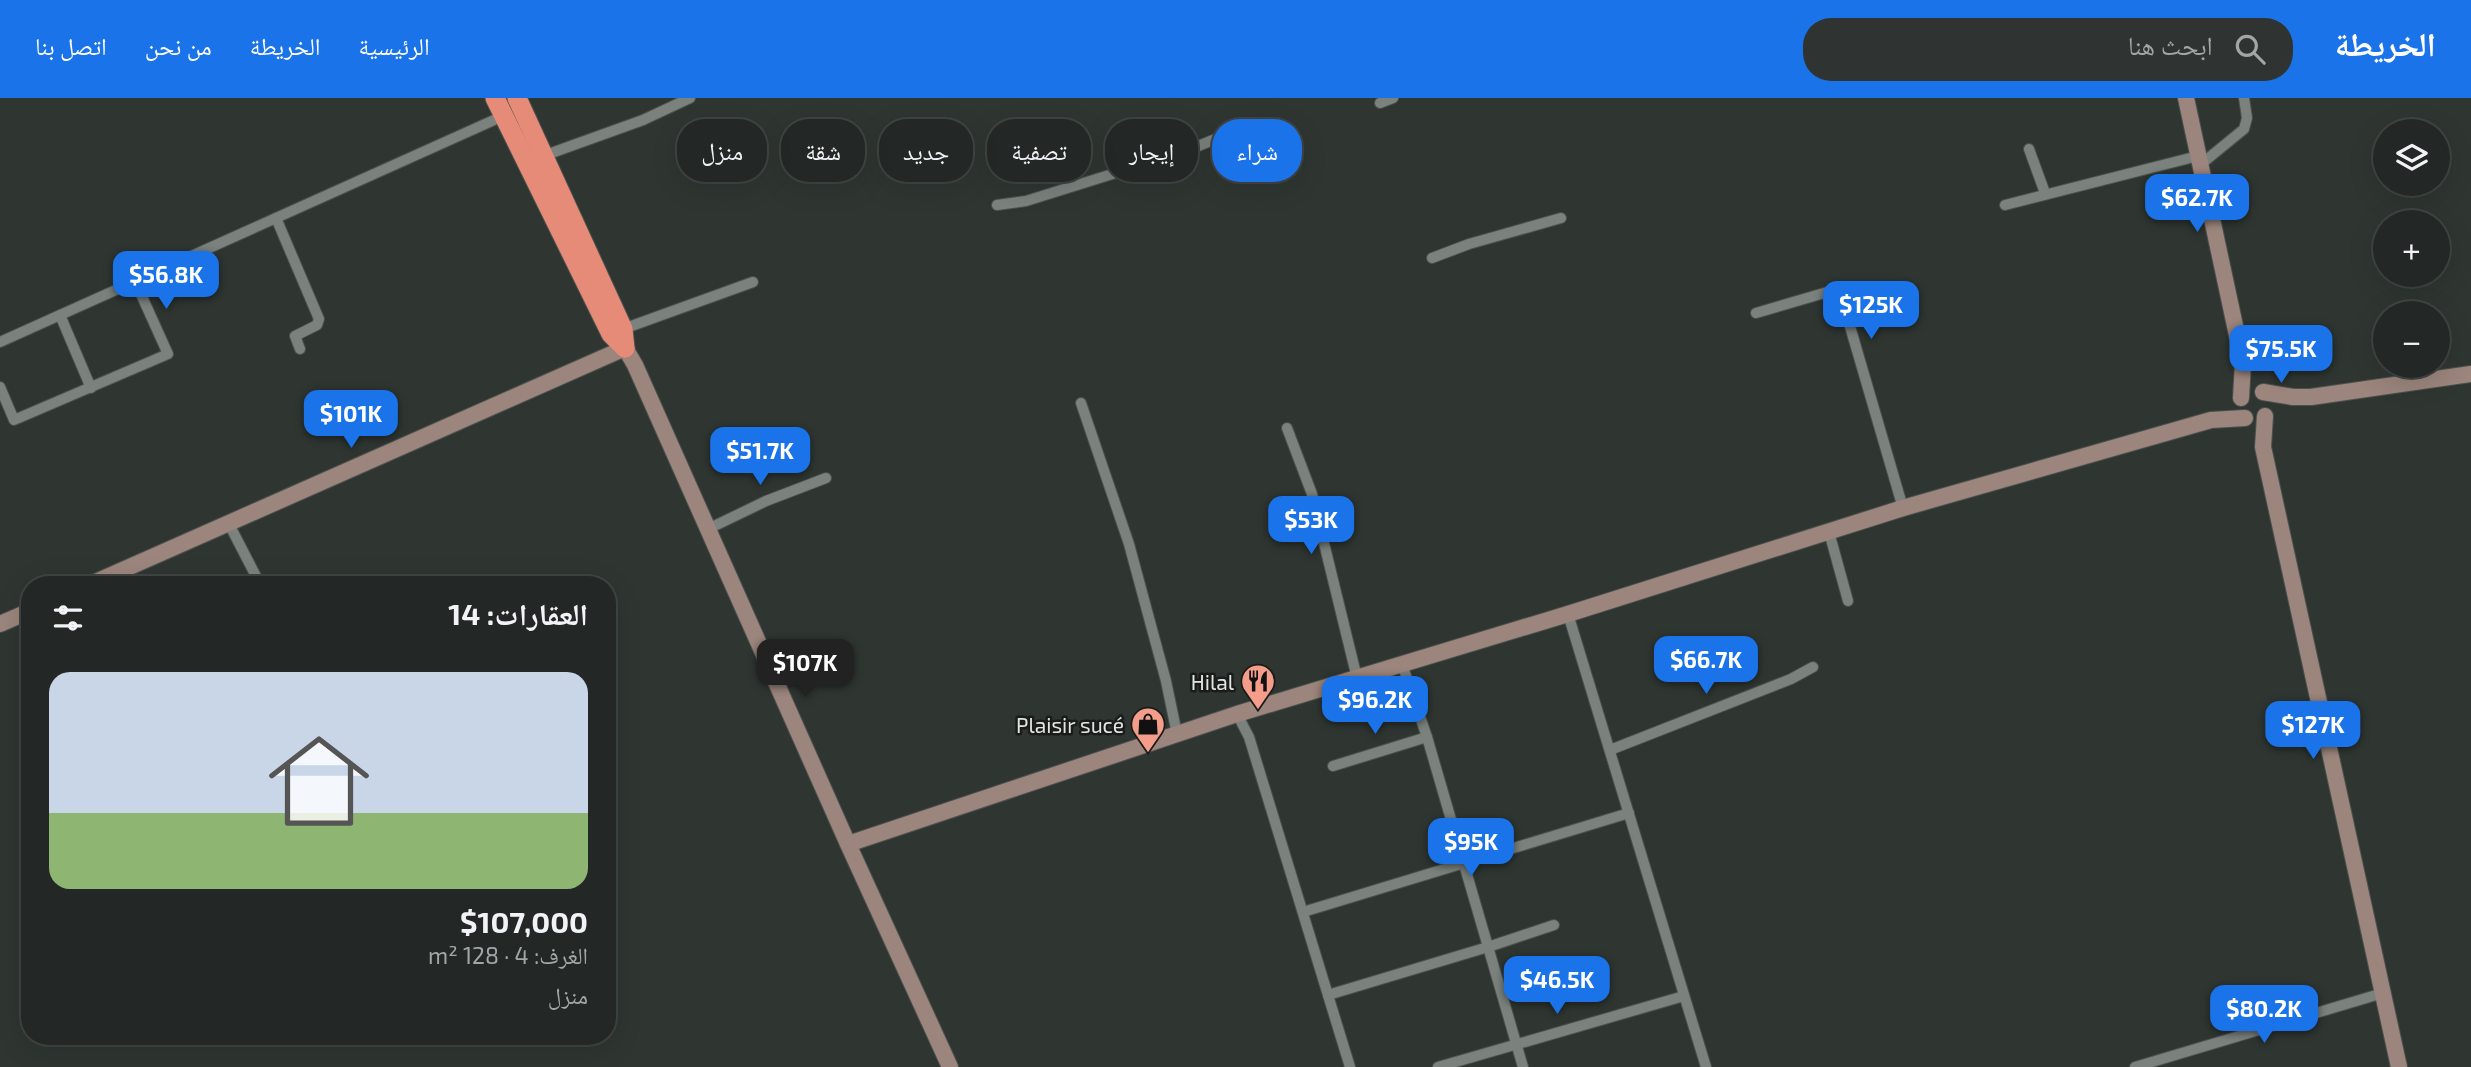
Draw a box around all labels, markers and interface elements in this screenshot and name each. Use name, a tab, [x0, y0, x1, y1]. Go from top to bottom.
search box	[1803, 18, 2293, 81]
text: الخريطة	[2335, 23, 2436, 63]
text: ابحث هنا	[2128, 29, 2213, 60]
icon: search	[2231, 30, 2269, 68]
text: اتصل بنا	[35, 31, 107, 60]
text: من نحن	[145, 31, 212, 60]
text: الخريطة	[250, 31, 320, 60]
text: الرئيسية	[358, 31, 430, 60]
chip: منزل	[677, 119, 767, 182]
chip: شقة	[781, 119, 865, 182]
chip: جديد	[879, 119, 973, 182]
chip: تصفية	[987, 119, 1091, 182]
chip: إيجار	[1105, 119, 1198, 182]
chip: شراء	[1212, 119, 1302, 182]
map controls	[2373, 119, 2450, 378]
button: layers	[2373, 119, 2450, 196]
pin: $62.7K	[2140, 174, 2254, 234]
text: $62.7K	[2161, 183, 2233, 211]
button: +	[2373, 210, 2450, 287]
pin: $56.8K	[109, 252, 223, 311]
text: $56.8K	[129, 260, 203, 288]
pin: $125K	[1822, 282, 1920, 341]
text: $125K	[1839, 290, 1903, 318]
button: −	[2373, 301, 2450, 378]
pin: $75.5K	[2224, 326, 2338, 385]
text: $75.5K	[2245, 334, 2317, 362]
pin: $101K	[302, 390, 400, 450]
text: $101K	[320, 399, 382, 427]
pin: $51.7K	[703, 428, 817, 487]
text: $51.7K	[726, 436, 794, 464]
pin: $53K	[1270, 496, 1352, 556]
text: $53K	[1284, 505, 1338, 533]
text: العقارات: 14	[448, 595, 588, 631]
icon: filters	[49, 599, 87, 637]
pin: $66.7K	[1649, 636, 1763, 696]
pin: $107K	[756, 640, 854, 699]
text: $66.7K	[1670, 645, 1742, 673]
text: $107K	[773, 648, 837, 676]
restaurant icon: Hilal	[1239, 662, 1277, 711]
place label: Hilal	[1191, 669, 1235, 694]
pin: $96.2K	[1318, 676, 1432, 736]
text: $96.2K	[1338, 685, 1412, 713]
pin: $127K	[2264, 702, 2362, 761]
shop icon: Plaisir sucé	[1129, 705, 1167, 754]
text: $127K	[2281, 710, 2345, 738]
place label: Plaisir sucé	[1016, 712, 1124, 737]
icon: home	[256, 718, 382, 844]
pin: $95K	[1430, 818, 1512, 878]
text: $95K	[1444, 827, 1498, 855]
text: $107,000	[460, 903, 588, 939]
text: الغرف: 4 · 128 m²	[428, 941, 588, 969]
pin: $46.5K	[1500, 956, 1614, 1016]
text: $46.5K	[1520, 965, 1594, 993]
text: منزل	[548, 981, 588, 1009]
pin: $80.2K	[2207, 986, 2321, 1045]
text: $80.2K	[2226, 994, 2302, 1022]

